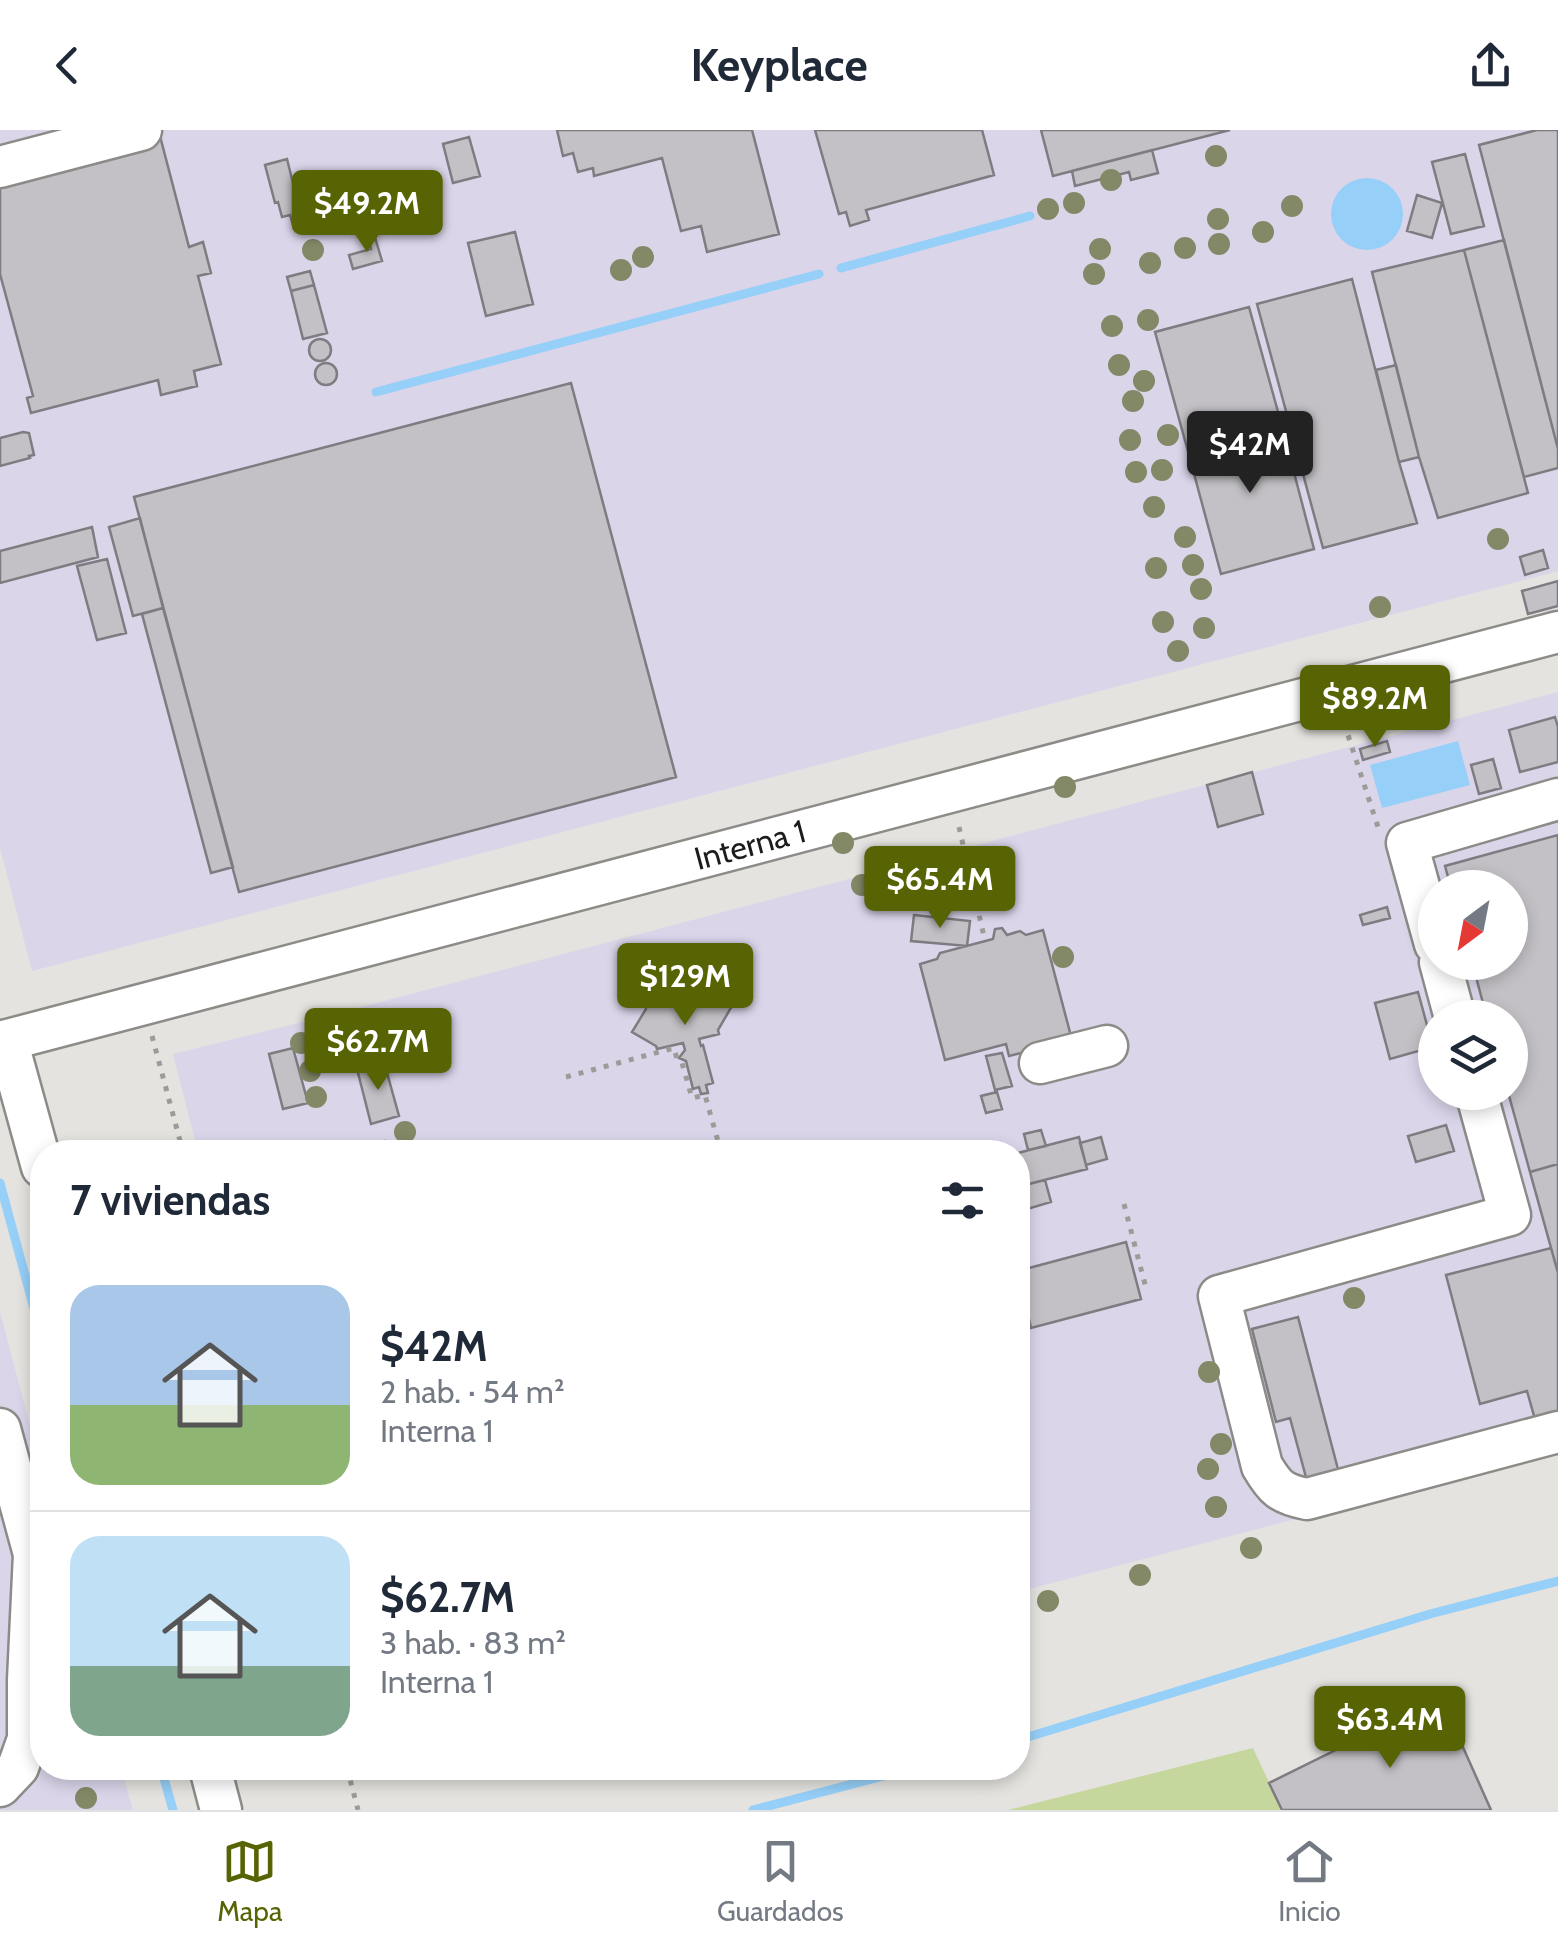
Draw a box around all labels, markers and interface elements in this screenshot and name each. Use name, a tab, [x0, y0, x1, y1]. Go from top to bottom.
icon: back	[40, 38, 95, 93]
text: Keyplace	[690, 38, 868, 92]
icon: share	[1463, 38, 1518, 93]
pin: $49.2M	[286, 170, 448, 255]
text: $49.2M	[314, 183, 420, 222]
pin: $42M	[1191, 411, 1309, 496]
text: $42M	[1209, 424, 1291, 463]
pin: $89.2M	[1294, 665, 1456, 750]
text: $89.2M	[1322, 678, 1428, 717]
street label: Interna 1	[690, 811, 810, 878]
pin: $65.4M	[859, 846, 1021, 931]
text: $65.4M	[886, 859, 994, 898]
north arrow	[1418, 870, 1528, 980]
map controls	[1418, 870, 1528, 1110]
pin: $129M	[615, 943, 755, 1028]
text: $129M	[639, 956, 731, 995]
button: layers	[1418, 1000, 1528, 1110]
pin: $62.7M	[297, 1008, 459, 1093]
text: $62.7M	[327, 1021, 429, 1060]
icon: filters	[935, 1173, 990, 1228]
text: 7 viviendas	[70, 1174, 270, 1226]
text: $42M	[380, 1320, 488, 1372]
icon: home	[150, 1325, 270, 1445]
text: 2 hab. · 54 m²	[380, 1372, 565, 1411]
text: Interna 1	[380, 1411, 494, 1450]
text: $62.7M	[380, 1571, 515, 1623]
icon: home	[150, 1576, 270, 1696]
text: 3 hab. · 83 m²	[380, 1623, 566, 1662]
text: Interna 1	[380, 1662, 494, 1701]
pin: $63.4M	[1309, 1686, 1471, 1771]
text: $63.4M	[1336, 1699, 1444, 1738]
tab: Mapa	[217, 1834, 282, 1928]
tab: Guardados	[717, 1834, 844, 1928]
tab: Inicio	[1278, 1834, 1341, 1928]

